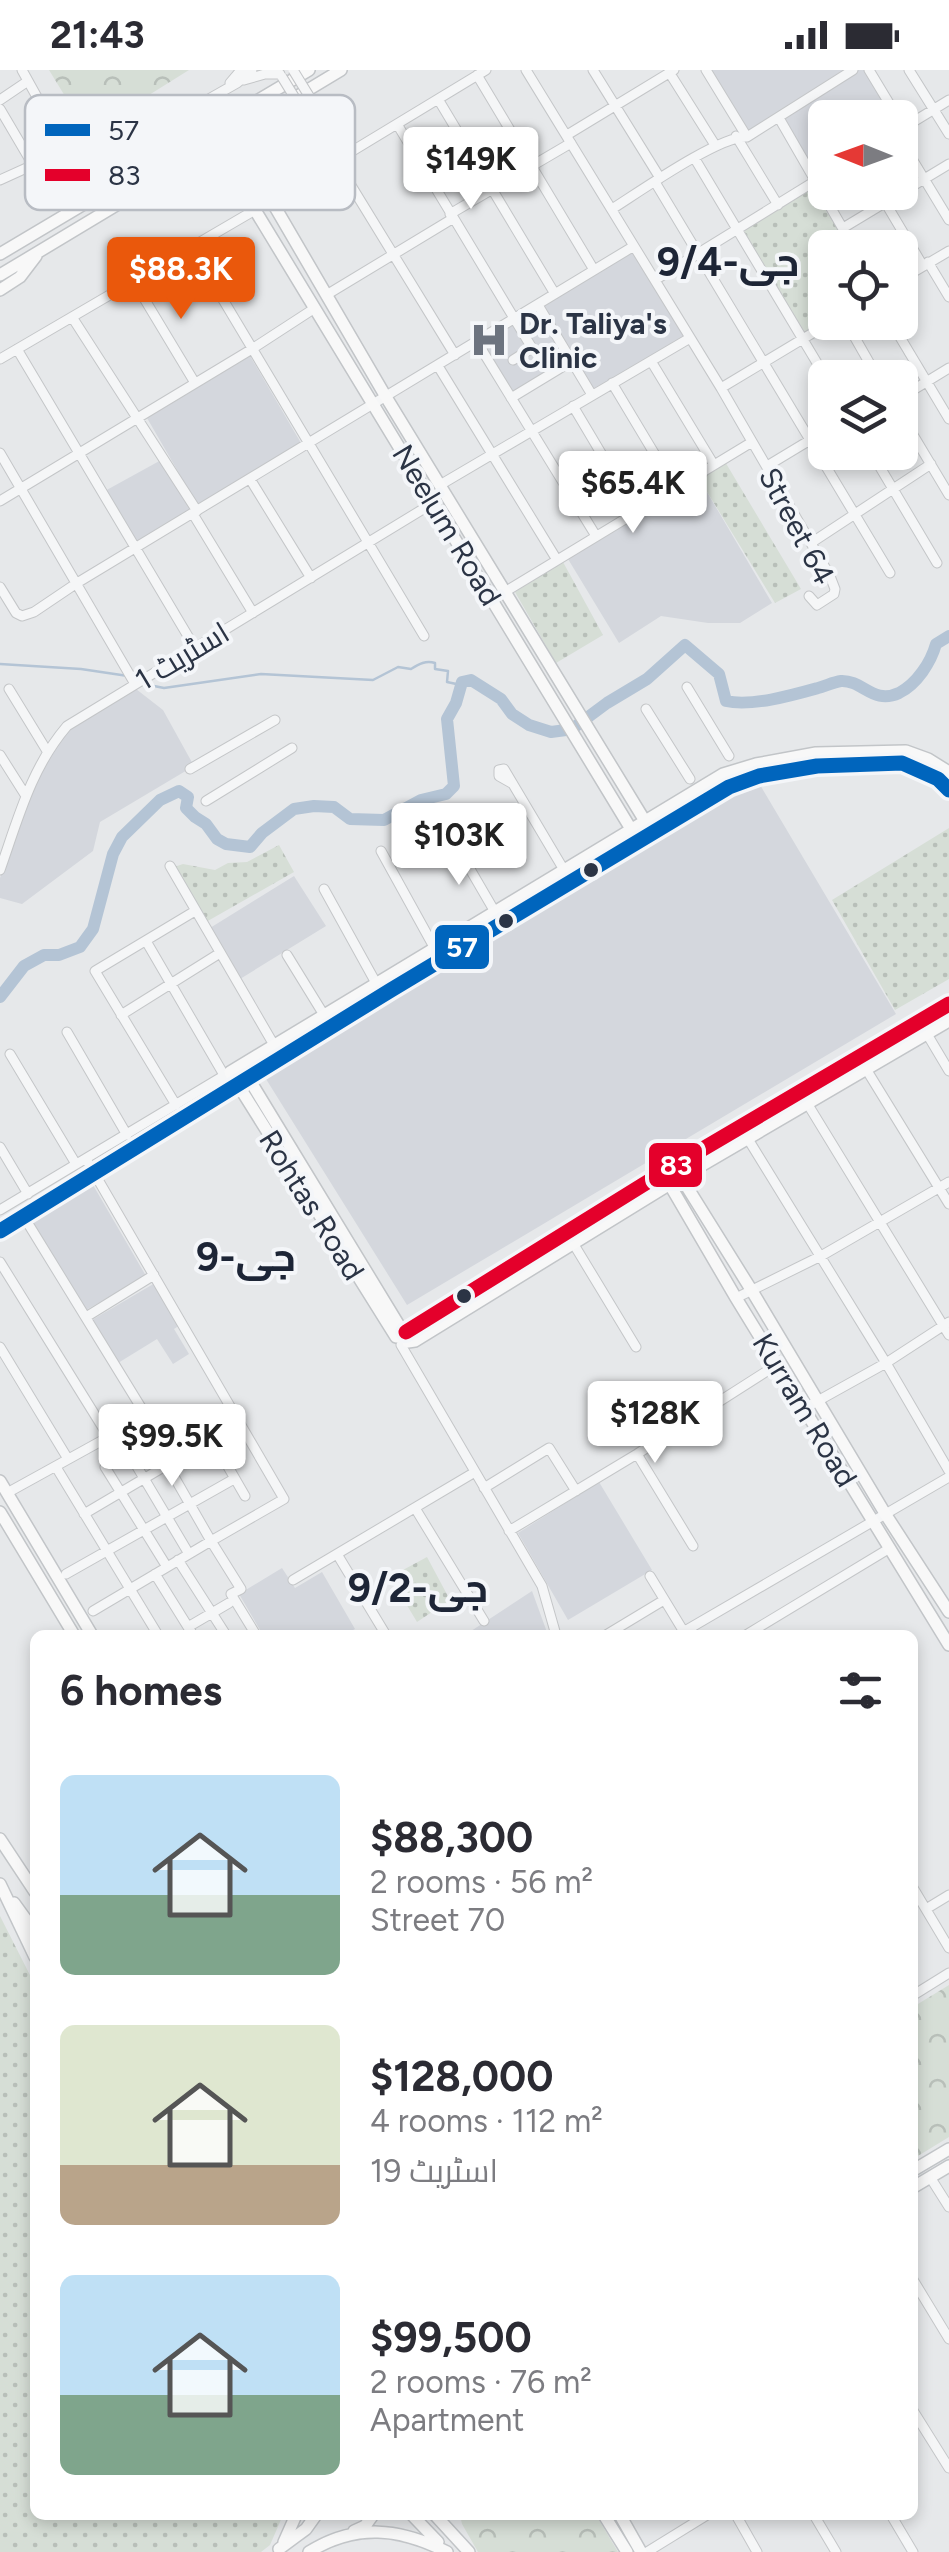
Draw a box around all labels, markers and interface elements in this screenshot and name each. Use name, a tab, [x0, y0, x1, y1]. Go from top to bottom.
text: 21:43	[50, 12, 145, 58]
legend	[25, 95, 355, 210]
north arrow	[808, 100, 918, 210]
map controls	[808, 100, 918, 470]
text: 57	[108, 113, 139, 147]
pin: $149K	[401, 127, 541, 212]
text: $149K	[425, 140, 517, 178]
text: 83	[108, 158, 140, 192]
button: locate	[808, 230, 918, 340]
pin: $88.3K	[100, 237, 262, 322]
district label: جی-9/4	[657, 238, 799, 286]
text: $88.3K	[129, 250, 233, 288]
place label: Dr. Taliya's Clinic	[519, 305, 667, 376]
hospital icon: Dr. Taliya's Clinic	[468, 319, 510, 361]
button: layers	[808, 360, 918, 470]
street label: Neelum Road	[384, 438, 510, 612]
pin: $65.4K	[552, 451, 714, 536]
street label: Street 64	[751, 461, 843, 591]
text: $65.4K	[581, 464, 685, 502]
street label: اسٹریٹ 1	[128, 614, 236, 698]
pin: $103K	[389, 803, 529, 888]
text: $103K	[413, 816, 505, 854]
unlabelled marker	[581, 860, 601, 880]
unlabelled marker	[496, 911, 516, 931]
line badge: 57	[433, 923, 491, 971]
text: 57	[446, 930, 478, 964]
street label: Rohtas Road	[251, 1123, 373, 1287]
line badge: 83	[647, 1141, 704, 1189]
text: 83	[660, 1148, 692, 1182]
district label: جی-9	[196, 1233, 296, 1281]
unlabelled marker	[454, 1286, 474, 1306]
street label: Kurram Road	[745, 1327, 865, 1493]
pin: $128K	[585, 1381, 725, 1466]
text: $128K	[610, 1394, 700, 1432]
pin: $99.5K	[91, 1404, 253, 1489]
text: $99.5K	[121, 1417, 223, 1455]
district label: جی-9/2	[348, 1564, 488, 1612]
icon: filters	[833, 1663, 888, 1718]
text: 6 homes	[60, 1665, 222, 1716]
text: $88,300	[370, 1812, 533, 1863]
icon: home	[140, 1815, 260, 1935]
text: 2 rooms · 56 m²	[370, 1863, 593, 1901]
text: Street 70	[370, 1901, 505, 1939]
text: $128,000	[370, 2051, 553, 2102]
icon: home	[140, 2065, 260, 2185]
text: 4 rooms · 112 m²	[370, 2102, 603, 2140]
text: اسٹریٹ 19	[370, 2152, 498, 2190]
text: $99,500	[370, 2312, 532, 2363]
icon: home	[140, 2315, 260, 2435]
text: 2 rooms · 76 m²	[370, 2363, 592, 2401]
text: Apartment	[370, 2401, 524, 2439]

